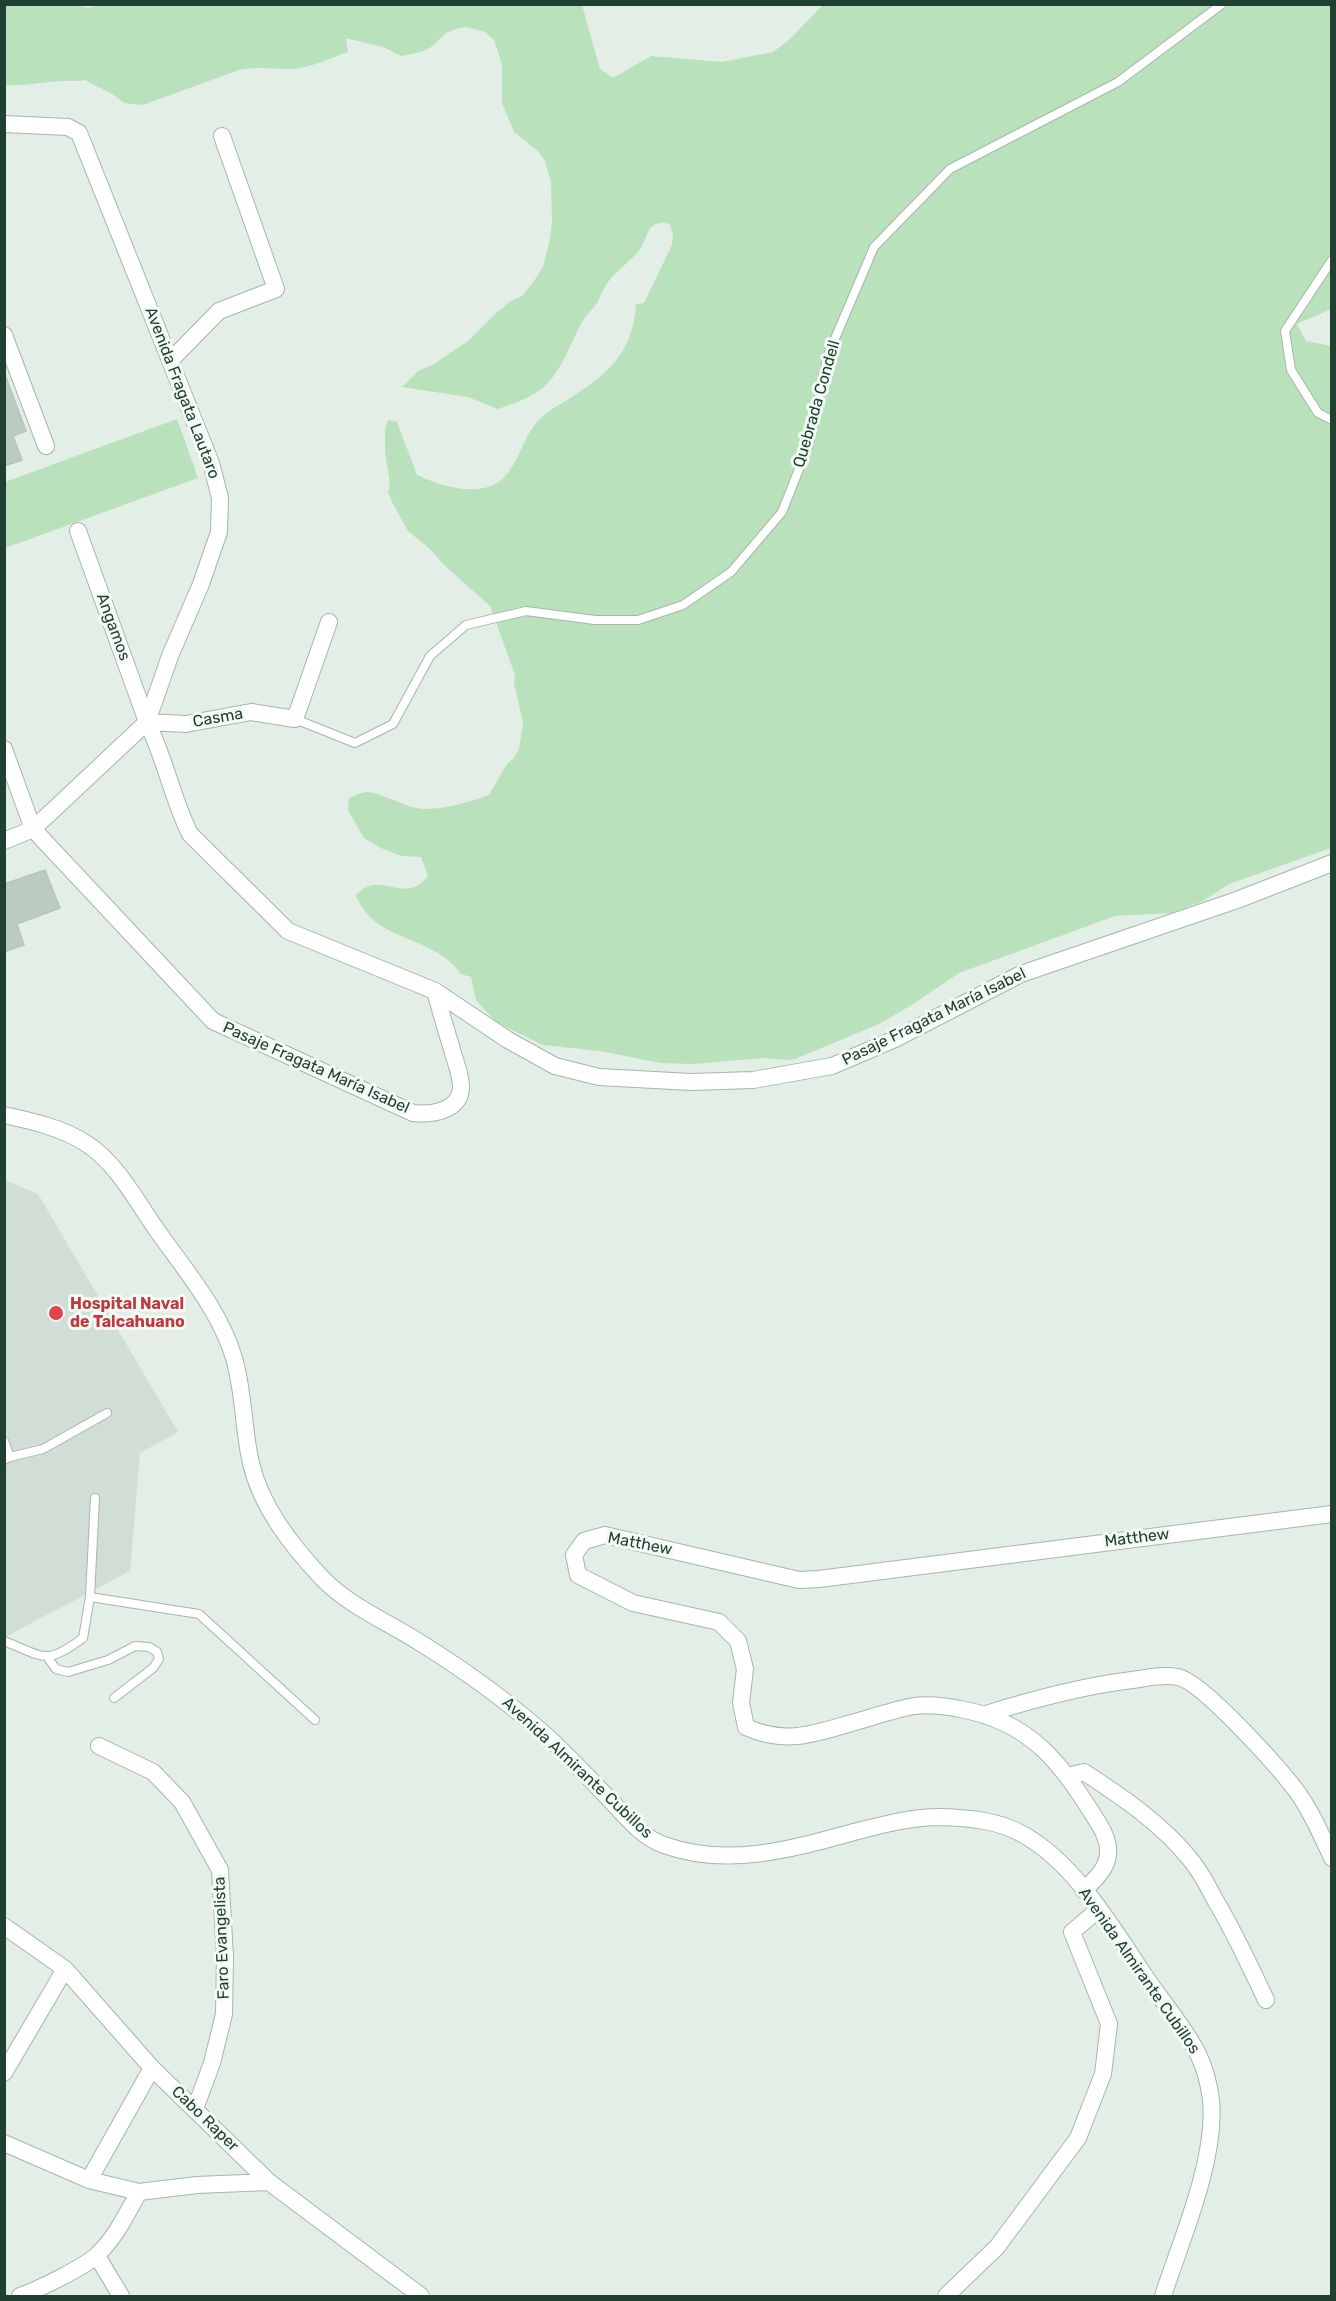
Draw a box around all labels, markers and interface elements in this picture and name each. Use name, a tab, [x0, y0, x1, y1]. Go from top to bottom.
street label: Avenida Fragata Lautaro	[140, 304, 224, 482]
street label: Quebrada Condell	[790, 338, 844, 470]
street label: Angamos	[92, 591, 134, 663]
street label: Casma	[191, 704, 245, 732]
street label: Pasaje Fragata María Isabel	[839, 964, 1029, 1070]
street label: Pasaje Fragata María Isabel	[220, 1018, 412, 1118]
place label: Hospital Naval de Talcahuano	[70, 1294, 185, 1332]
marker: Hospital Naval de Talcahuano	[47, 1304, 65, 1322]
street label: Matthew	[1103, 1524, 1171, 1552]
street label: Matthew	[606, 1528, 674, 1560]
street label: Avenida Almirante Cubillos	[498, 1693, 656, 1843]
street label: Faro Evangelista	[210, 1876, 234, 2000]
street label: Avenida Almirante Cubillos	[1074, 1884, 1204, 2058]
street label: Cabo Raper	[167, 2082, 243, 2156]

